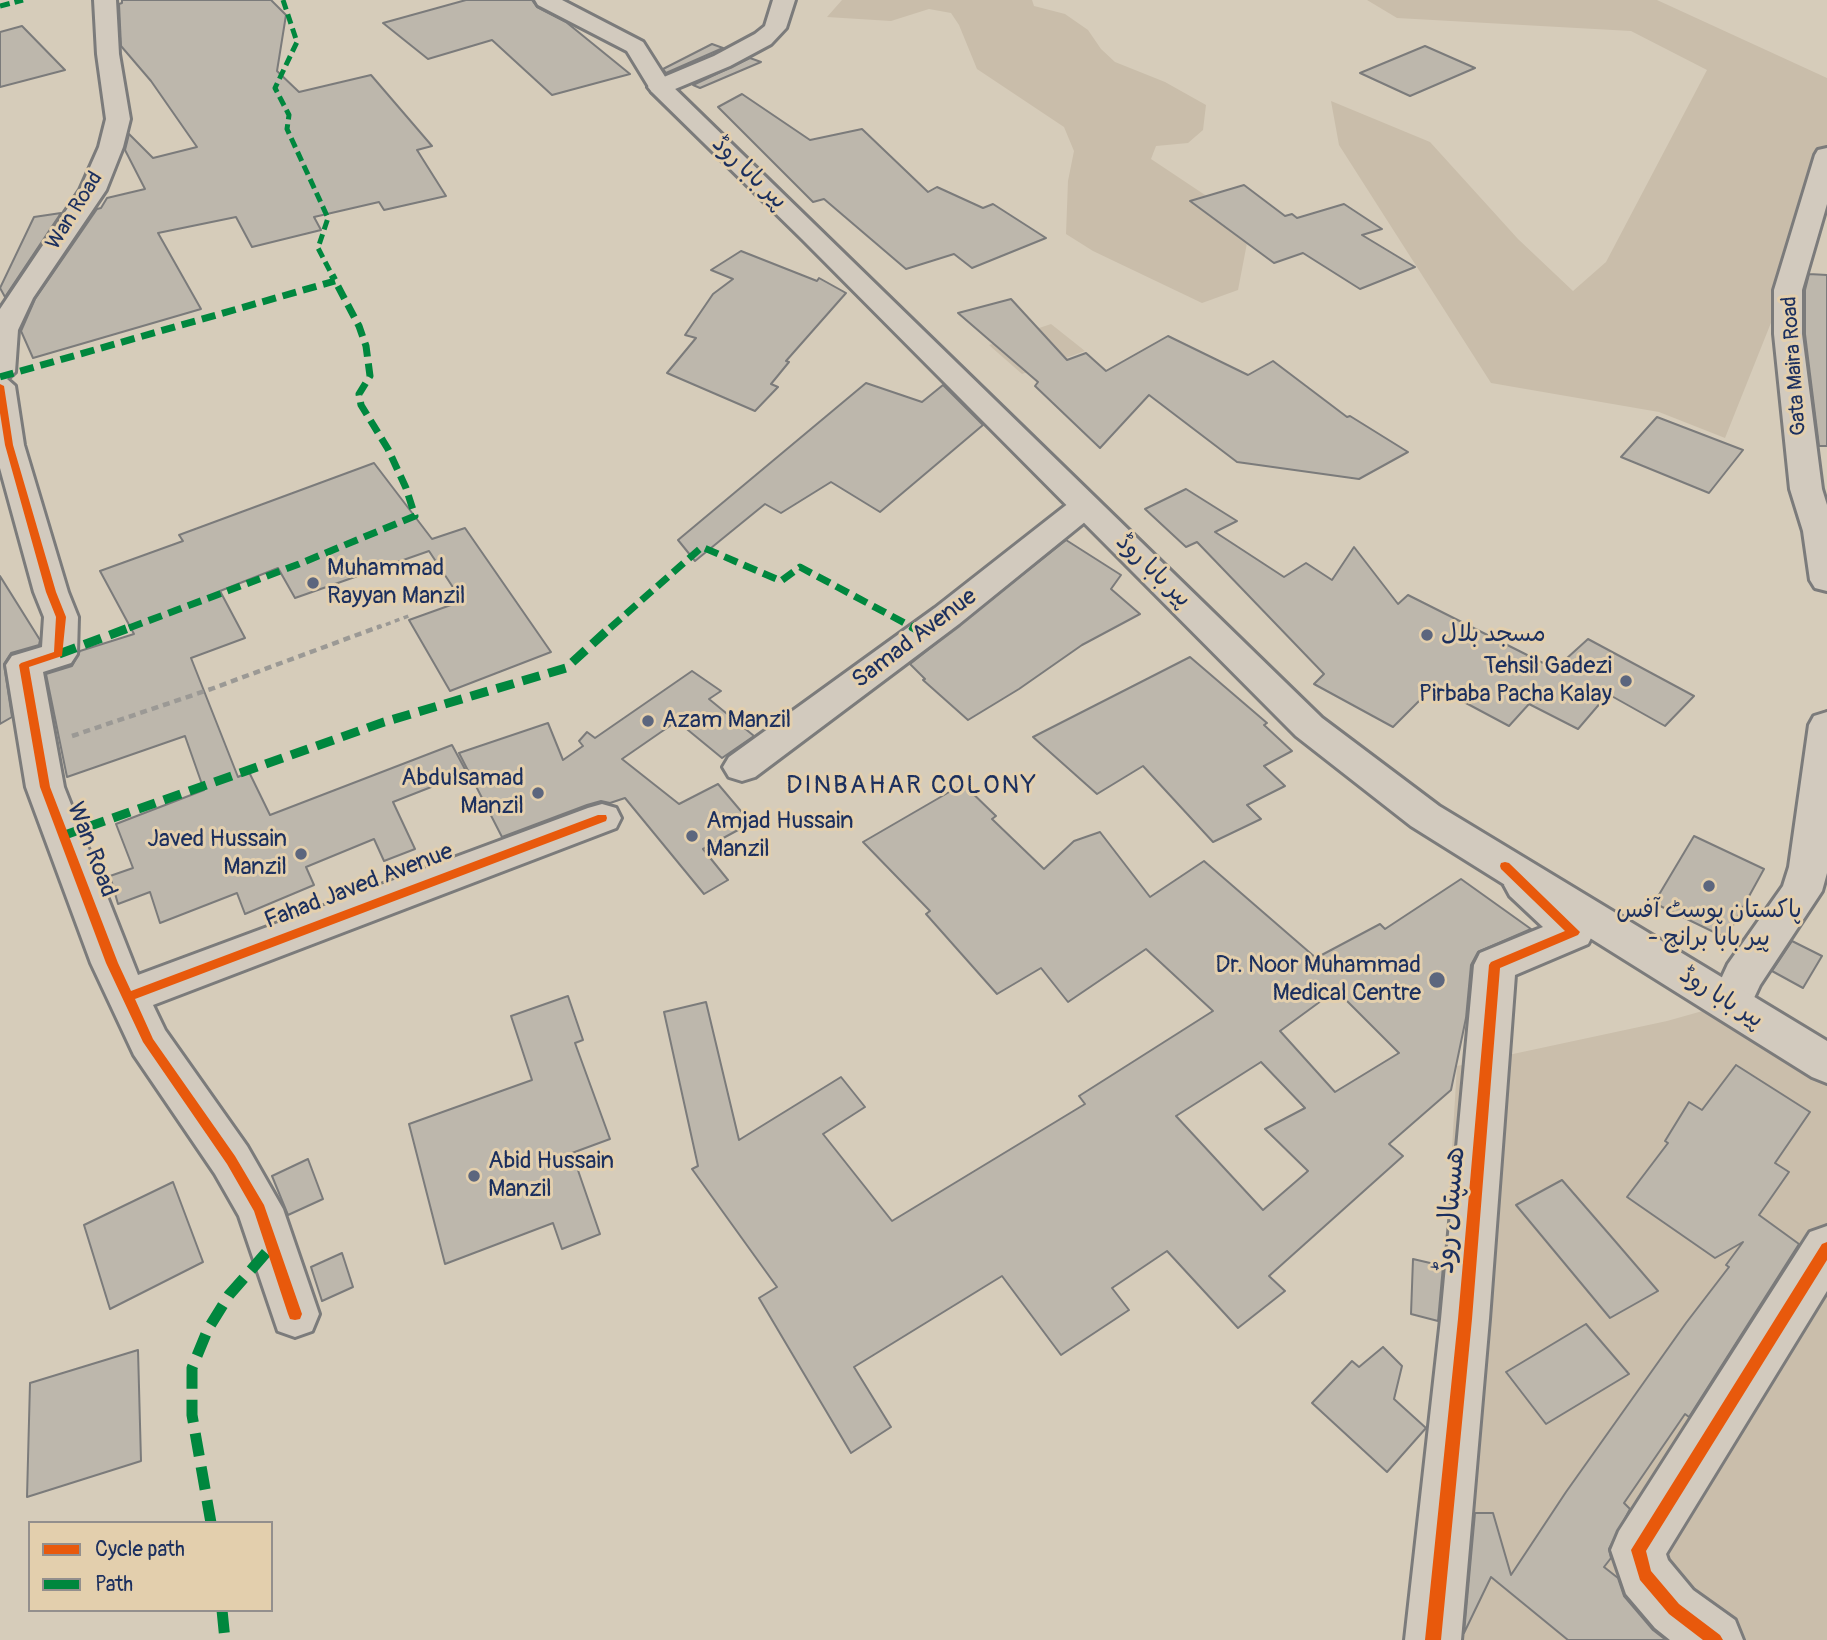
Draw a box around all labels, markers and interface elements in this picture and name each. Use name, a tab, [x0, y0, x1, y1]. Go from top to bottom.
street label: پیر بابا روڈ	[705, 130, 793, 216]
street label: Wan Road	[41, 167, 109, 255]
street label: Gata Maira Road	[1778, 295, 1812, 437]
street label: پیر بابا روڈ	[1109, 528, 1197, 614]
place label: Muhammad Rayyan Manzil	[327, 555, 466, 611]
marker: Muhammad Rayyan Manzil	[305, 575, 321, 591]
street label: Samad Avenue	[847, 583, 983, 695]
place label: مسجد بلال	[1441, 621, 1546, 649]
marker: مسجد بلال	[1419, 627, 1435, 643]
place label: Tehsil Gadezi Pirbaba Pacha Kalay	[1419, 653, 1612, 709]
marker: Tehsil Gadezi Pirbaba Pacha Kalay	[1618, 673, 1634, 689]
place label: Azam Manzil	[662, 707, 791, 735]
marker: Azam Manzil	[640, 713, 656, 729]
place label: Abdulsamad Manzil	[401, 765, 524, 821]
district label: DINBAHAR COLONY	[788, 770, 1036, 802]
marker: Abdulsamad Manzil	[530, 785, 546, 801]
street label: Wan Road	[60, 798, 122, 902]
place label: Amjad Hussain Manzil	[706, 808, 854, 864]
place label: Javed Hussain Manzil	[147, 826, 287, 882]
marker: Amjad Hussain Manzil	[684, 828, 700, 844]
street label: Fahad Javed Avenue	[261, 838, 457, 936]
marker: Javed Hussain Manzil	[293, 846, 309, 862]
marker: پاکستان پوسٹ آفس - پیر بابا برانچ	[1701, 878, 1717, 894]
place label: پاکستان پوسٹ آفس - پیر بابا برانچ	[1616, 897, 1802, 953]
place label: Dr. Noor Muhammad Medical Centre	[1215, 952, 1421, 1008]
street label: پیر بابا روڈ	[1674, 961, 1768, 1035]
marker: Dr. Noor Muhammad Medical Centre	[1427, 970, 1447, 990]
street label: ھسپتال روڈ	[1429, 1145, 1473, 1275]
place label: Abid Hussain Manzil	[488, 1148, 614, 1204]
marker: Abid Hussain Manzil	[466, 1168, 482, 1184]
legend	[28, 1521, 273, 1612]
text: Cycle path	[95, 1536, 185, 1563]
text: Path	[95, 1571, 133, 1598]

